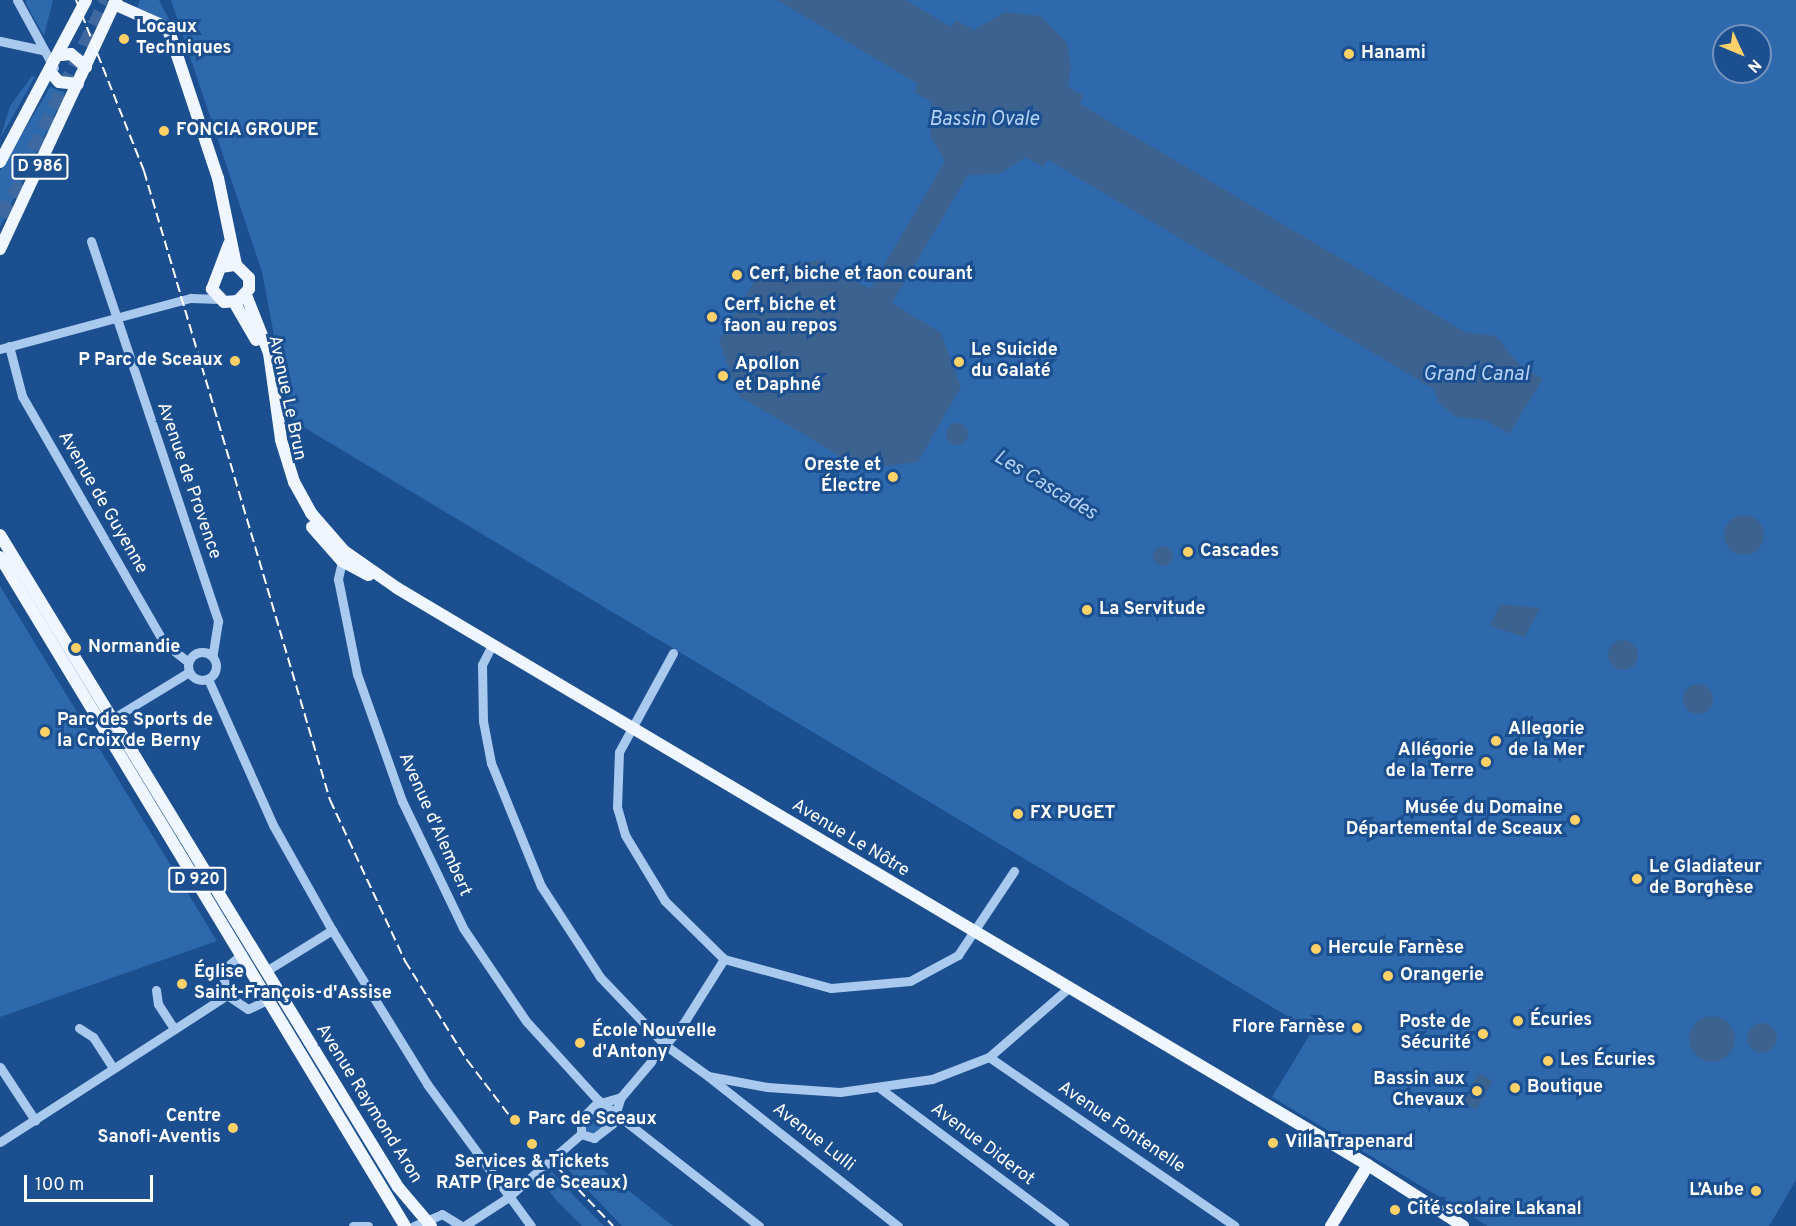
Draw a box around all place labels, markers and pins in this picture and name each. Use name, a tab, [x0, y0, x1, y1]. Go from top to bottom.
place label: Locaux Techniques	[136, 18, 231, 60]
marker: Locaux Techniques	[117, 32, 131, 46]
place label: Hanami	[1361, 43, 1426, 65]
marker: Hanami	[1342, 47, 1356, 61]
place label: FONCIA GROUPE	[176, 120, 319, 142]
marker: FONCIA GROUPE	[157, 124, 171, 138]
place label: Cerf, biche et faon courant	[749, 264, 973, 286]
marker: Cerf, biche et faon courant	[730, 268, 744, 282]
place label: Cerf, biche et faon au repos	[724, 296, 837, 338]
marker: Cerf, biche et faon au repos	[705, 310, 719, 324]
place label: Le Suicide du Galaté	[971, 341, 1058, 384]
place label: P Parc de Sceaux	[78, 350, 223, 372]
marker: P Parc de Sceaux	[228, 354, 242, 368]
place label: Apollon et Daphné	[735, 355, 821, 398]
marker: Le Suicide du Galaté	[952, 355, 966, 369]
marker: Apollon et Daphné	[716, 369, 730, 383]
place label: Oreste et Électre	[804, 456, 881, 498]
marker: Oreste et Électre	[886, 470, 900, 484]
place label: Cascades	[1200, 541, 1279, 563]
marker: Cascades	[1181, 545, 1195, 559]
place label: La Servitude	[1099, 599, 1206, 621]
marker: La Servitude	[1080, 603, 1094, 617]
place label: Normandie	[88, 637, 180, 659]
marker: Normandie	[69, 641, 83, 655]
place label: Parc des Sports de la Croix de Berny	[57, 711, 213, 754]
place label: Allegorie de la Mer	[1508, 720, 1585, 762]
marker: Parc des Sports de la Croix de Berny	[38, 725, 52, 739]
marker: Allegorie de la Mer	[1489, 734, 1503, 748]
place label: Allégorie de la Terre	[1386, 741, 1474, 783]
marker: Allégorie de la Terre	[1479, 755, 1493, 769]
place label: Musée du Domaine Départemental de Sceaux	[1346, 799, 1563, 842]
place label: FX PUGET	[1030, 803, 1115, 825]
marker: FX PUGET	[1011, 807, 1025, 821]
marker: Musée du Domaine Départemental de Sceaux	[1568, 813, 1582, 827]
place label: Le Gladiateur de Borghèse	[1649, 858, 1762, 900]
marker: Le Gladiateur de Borghèse	[1630, 872, 1644, 886]
place label: Hercule Farnèse	[1328, 938, 1464, 960]
marker: Hercule Farnèse	[1309, 942, 1323, 956]
place label: Église Saint-François-d'Assise	[194, 963, 392, 1006]
place label: Orangerie	[1400, 965, 1484, 987]
marker: Orangerie	[1381, 969, 1395, 983]
marker: Église Saint-François-d'Assise	[175, 977, 189, 991]
place label: Écuries	[1530, 1010, 1592, 1032]
place label: Poste de Sécurité	[1399, 1013, 1471, 1056]
marker: Écuries	[1511, 1014, 1525, 1028]
place label: Flore Farnèse	[1232, 1017, 1345, 1039]
marker: Flore Farnèse	[1350, 1021, 1364, 1035]
place label: École Nouvelle d'Antony	[592, 1022, 716, 1064]
marker: Poste de Sécurité	[1476, 1027, 1490, 1041]
marker: École Nouvelle d'Antony	[573, 1036, 587, 1050]
place label: Les Écuries	[1560, 1050, 1656, 1072]
marker: Les Écuries	[1541, 1054, 1555, 1068]
place label: Bassin aux Chevaux	[1373, 1070, 1465, 1112]
place label: Boutique	[1527, 1077, 1603, 1099]
marker: Boutique	[1508, 1081, 1522, 1095]
marker: Bassin aux Chevaux	[1470, 1084, 1484, 1098]
place label: Centre Sanofi-Aventis	[97, 1107, 221, 1150]
place label: Parc de Sceaux	[528, 1109, 657, 1131]
marker: Parc de Sceaux	[506, 1111, 524, 1129]
marker: Centre Sanofi-Aventis	[226, 1121, 240, 1135]
place label: Villa Trapenard	[1285, 1132, 1413, 1154]
marker: Villa Trapenard	[1266, 1136, 1280, 1150]
marker: Services & Tickets RATP (Parc de Sceaux)	[525, 1137, 539, 1151]
place label: Services & Tickets RATP (Parc de Sceaux)	[436, 1153, 628, 1196]
place label: L’Aube	[1689, 1180, 1744, 1202]
marker: L’Aube	[1749, 1184, 1763, 1198]
place label: Cité scolaire Lakanal	[1407, 1199, 1582, 1221]
marker: Cité scolaire Lakanal	[1388, 1203, 1402, 1217]

